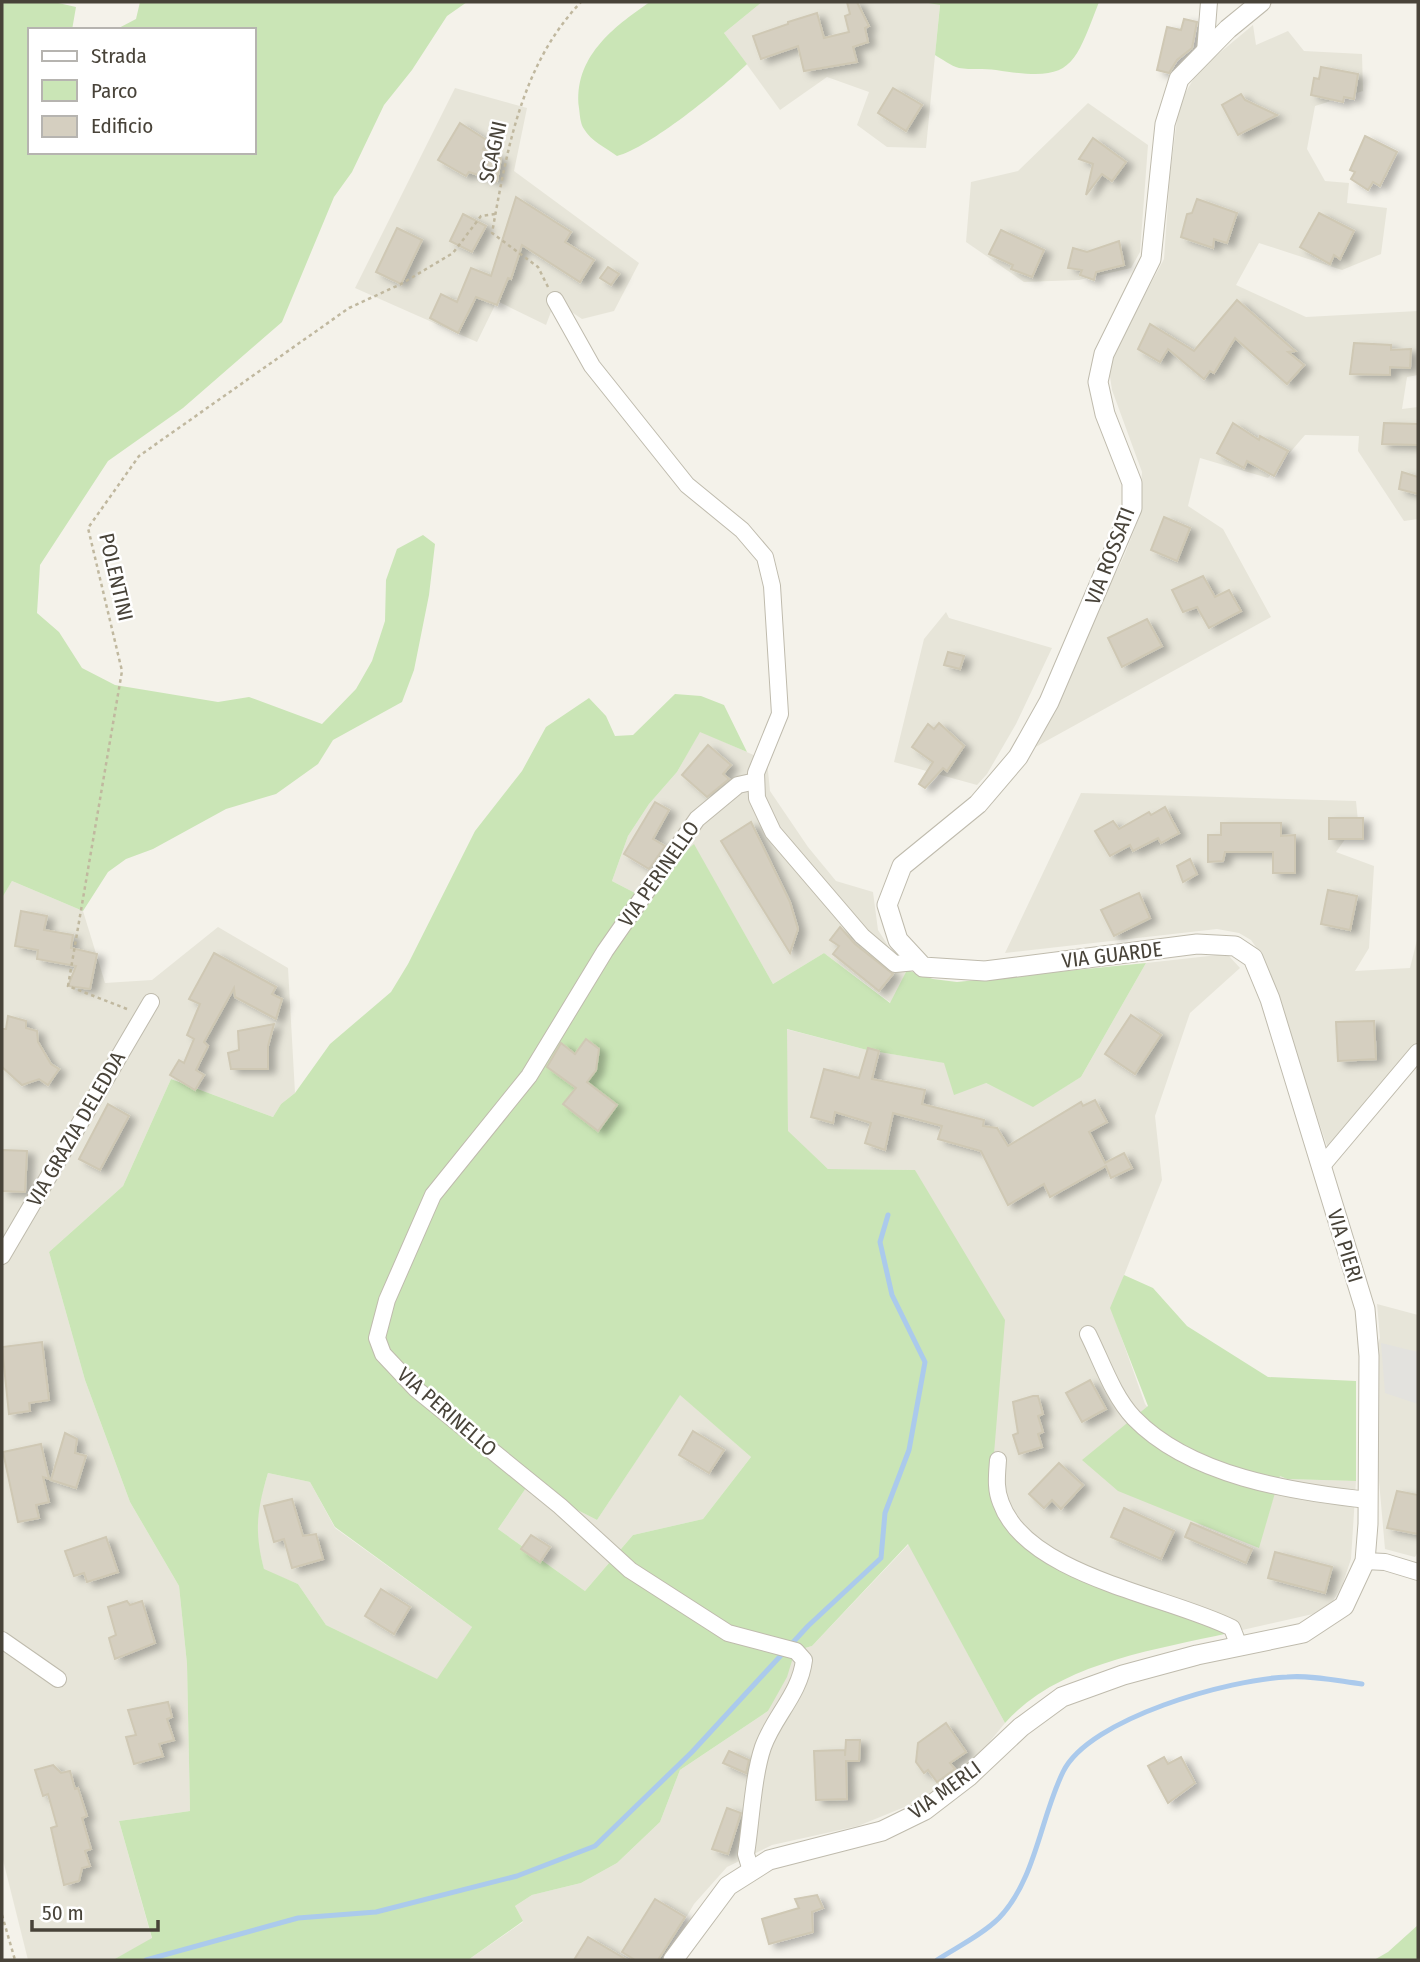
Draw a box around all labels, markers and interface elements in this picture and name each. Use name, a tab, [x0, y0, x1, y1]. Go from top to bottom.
legend	[28, 28, 256, 154]
text: Strada	[91, 43, 147, 69]
text: Parco	[91, 78, 138, 104]
text: Edificio	[91, 113, 153, 139]
street label: SCAGNI	[473, 119, 513, 185]
street label: VIA ROSSATI	[1080, 504, 1140, 608]
street label: POLENTINI	[93, 530, 139, 624]
street label: VIA PERINELLO	[613, 816, 705, 932]
street label: VIA GUARDE	[1060, 936, 1164, 974]
street label: VIA GRAZIA DELEDDA	[21, 1047, 131, 1211]
street label: VIA PIERI	[1322, 1206, 1368, 1286]
street label: VIA PERINELLO	[392, 1362, 502, 1462]
street label: VIA MERLI	[904, 1755, 986, 1825]
scale bar	[32, 1888, 158, 1932]
text: 50 m	[42, 1900, 84, 1926]

